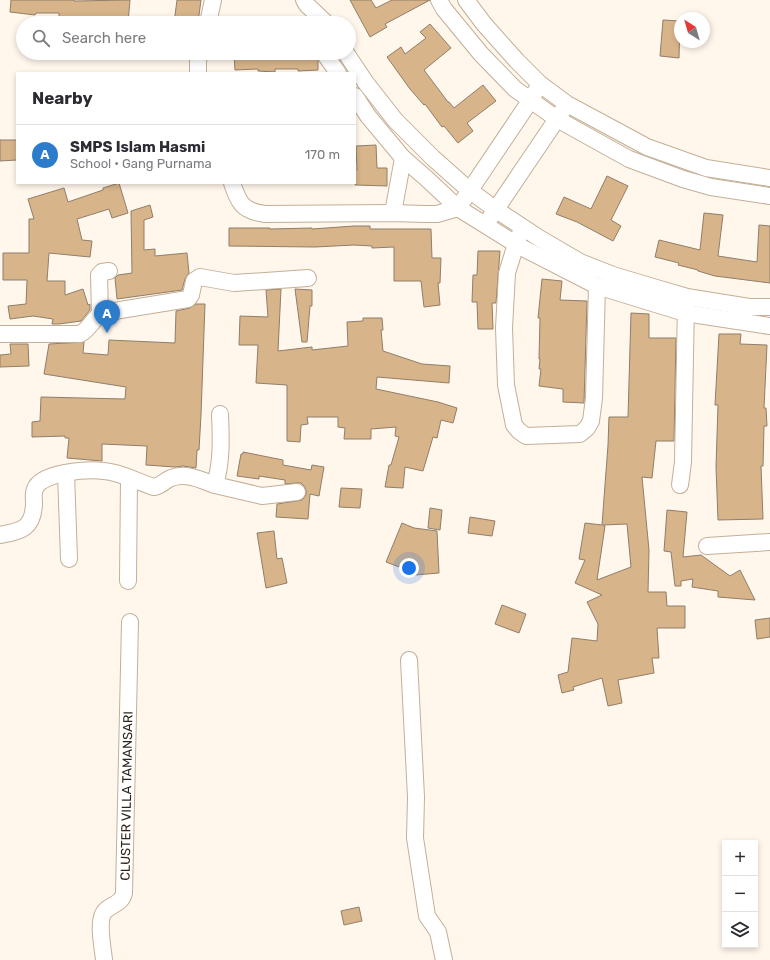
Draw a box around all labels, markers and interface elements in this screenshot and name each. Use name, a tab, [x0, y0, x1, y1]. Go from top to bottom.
north arrow	[674, 12, 710, 48]
search box	[16, 16, 356, 60]
icon: search	[30, 27, 52, 49]
text: Search here	[62, 29, 146, 47]
text: Nearby	[32, 88, 93, 108]
text: SMPS Islam Hasmi	[70, 138, 205, 156]
text: A	[40, 147, 50, 162]
text: 170 m	[305, 147, 340, 162]
text: School · Gang Purnama	[70, 156, 212, 171]
pin: A	[94, 300, 120, 333]
your location	[399, 558, 419, 578]
street label: CLUSTER VILLA TAMANSARI	[118, 711, 135, 881]
map controls	[722, 840, 758, 948]
button: +	[722, 840, 758, 876]
button: −	[722, 876, 758, 912]
button: layers	[722, 912, 758, 948]

